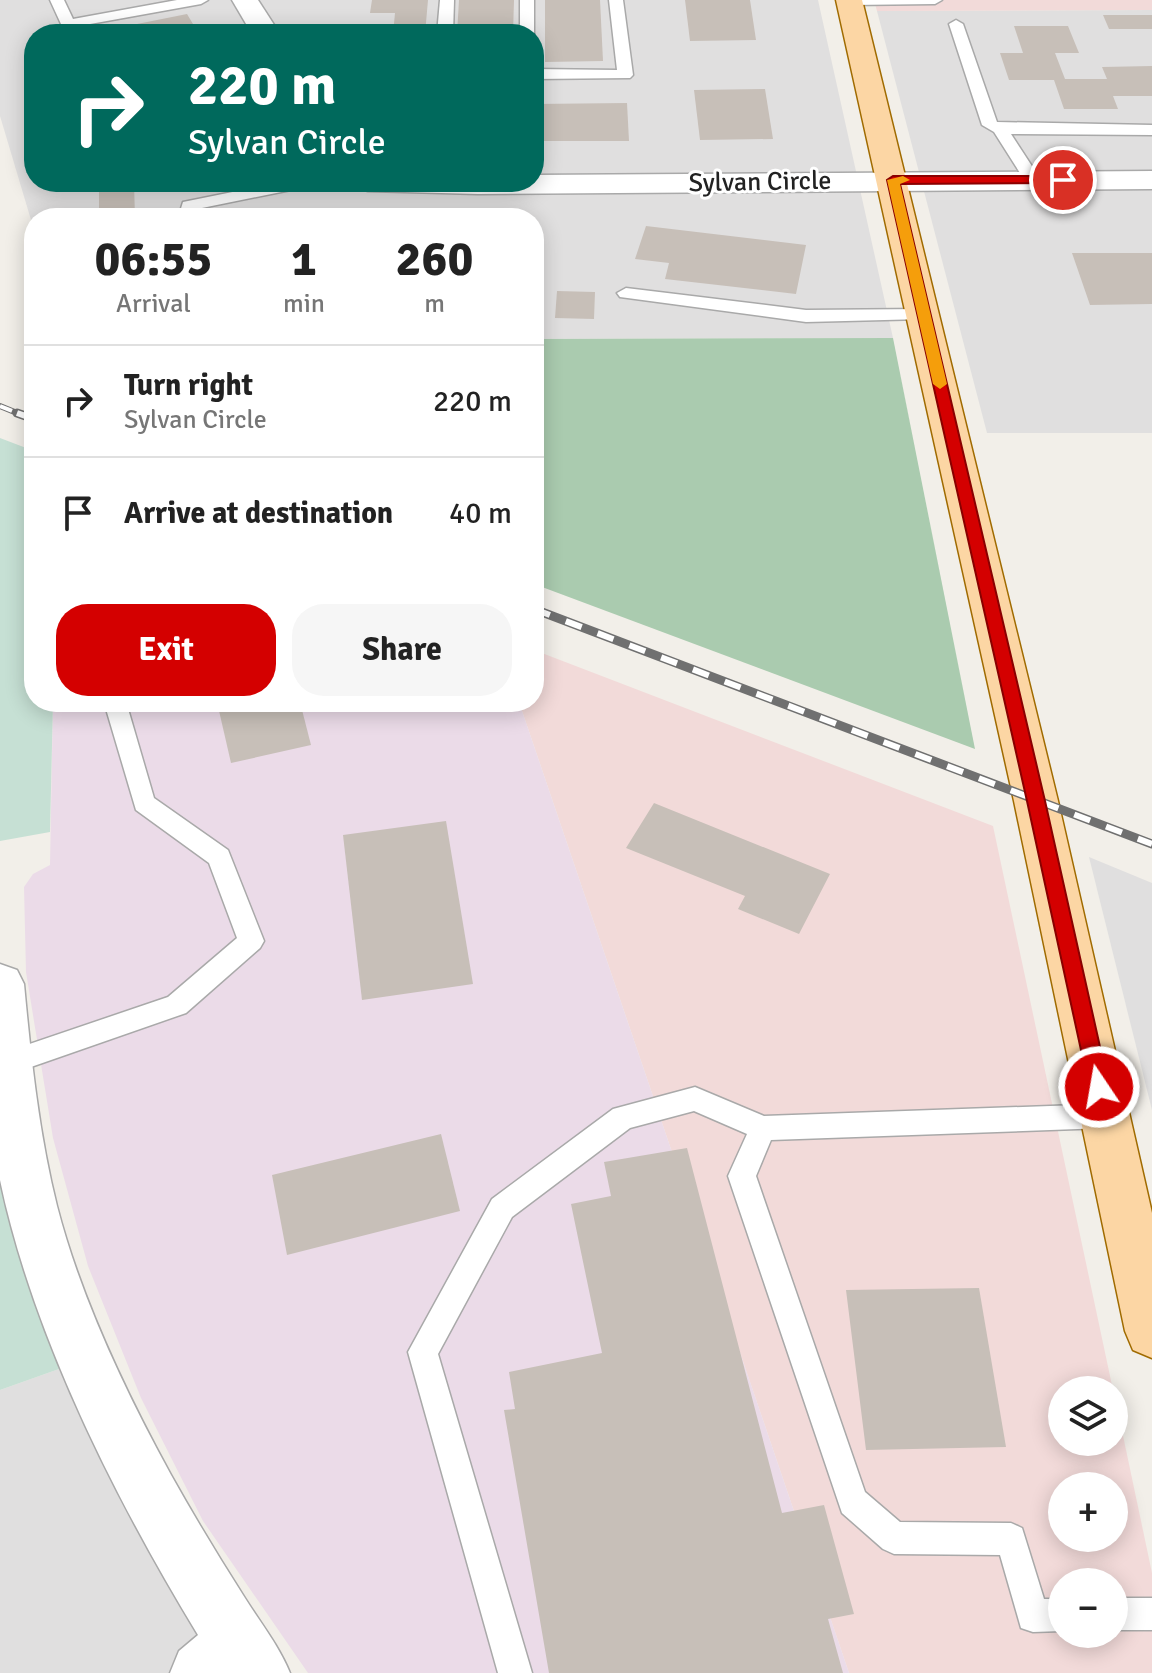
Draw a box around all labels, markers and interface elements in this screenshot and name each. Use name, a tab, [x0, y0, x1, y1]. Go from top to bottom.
text: 220 m	[188, 51, 336, 120]
icon: right	[56, 56, 160, 160]
text: Sylvan Circle	[188, 120, 386, 165]
pin	[1029, 146, 1097, 214]
icon: arrive	[1041, 158, 1085, 202]
street label: Sylvan Circle	[688, 165, 832, 199]
text: 06:55	[95, 230, 212, 289]
text: 1	[291, 230, 317, 289]
text: 260	[396, 230, 473, 289]
text: Arrival	[116, 288, 191, 320]
text: min	[283, 288, 325, 320]
text: m	[424, 288, 445, 320]
text: Turn right	[124, 367, 253, 404]
icon: right	[56, 379, 100, 423]
text: 220 m	[433, 383, 512, 420]
text: Sylvan Circle	[124, 404, 267, 436]
icon: arrive	[56, 491, 100, 535]
text: Arrive at destination	[124, 495, 393, 532]
text: 40 m	[449, 495, 512, 532]
button: Exit	[56, 604, 276, 696]
button: Share	[292, 604, 512, 696]
position arrow	[1057, 1045, 1141, 1129]
map controls	[1048, 1376, 1128, 1648]
button: layers	[1048, 1376, 1128, 1456]
button: +	[1048, 1472, 1128, 1552]
button: −	[1048, 1568, 1128, 1648]

